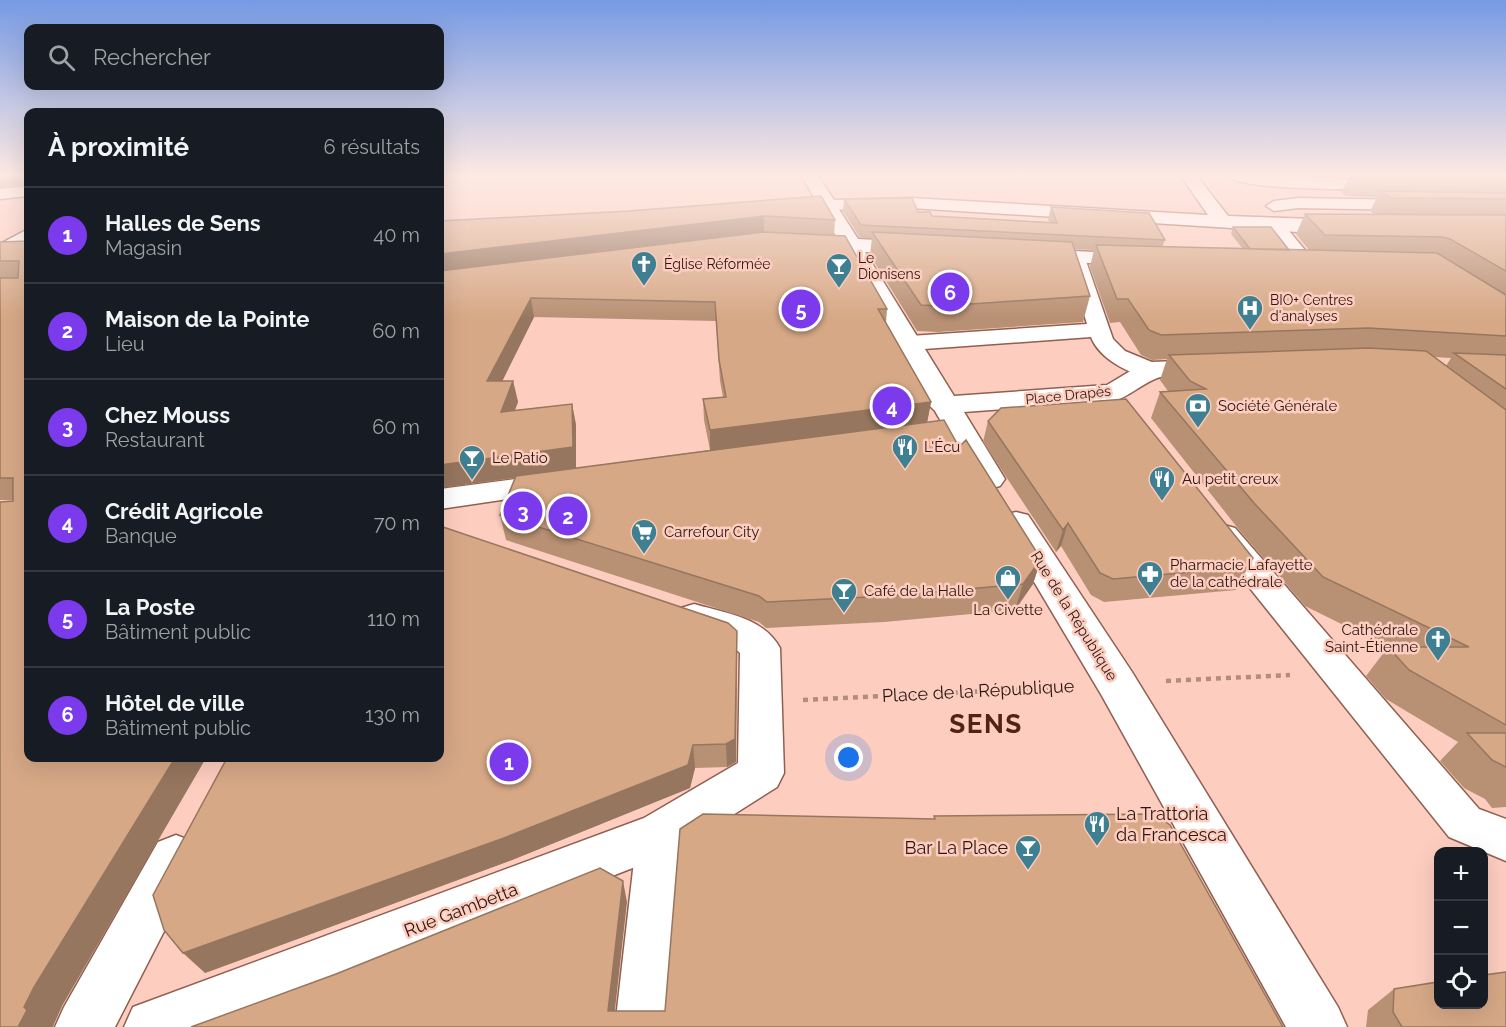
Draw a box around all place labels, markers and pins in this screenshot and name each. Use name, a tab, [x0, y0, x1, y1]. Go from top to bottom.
church icon: Église Réformée	[629, 249, 659, 287]
place label: Le Dionisens	[858, 250, 921, 282]
bar icon: Le Dionisens	[824, 251, 854, 289]
place label: Église Réformée	[664, 255, 770, 272]
pin: 6	[930, 270, 970, 314]
pin: 5	[782, 286, 820, 332]
place label: BIO+ Centres d'analyses	[1270, 292, 1353, 324]
hospital icon: BIO+ Centres d'analyses	[1235, 293, 1265, 331]
pin: 4	[872, 384, 912, 428]
bank icon: Société Générale	[1183, 391, 1213, 429]
place label: Société Générale	[1218, 397, 1337, 415]
restaurant icon: L'Écu	[890, 432, 920, 470]
place label: L'Écu	[924, 438, 960, 456]
bar icon: Le Patio	[457, 443, 487, 481]
place label: Le Patio	[492, 449, 548, 467]
restaurant icon: Au petit creux	[1147, 464, 1177, 502]
place label: Au petit creux	[1182, 470, 1279, 488]
pin: 3	[504, 488, 542, 534]
pin: 2	[548, 494, 588, 538]
supermarket icon: Carrefour City	[629, 517, 659, 555]
place label: Carrefour City	[664, 523, 759, 541]
place label: Pharmacie Lafayette de la cathédrale	[1170, 556, 1313, 591]
pharmacy icon: Pharmacie Lafayette de la cathédrale	[1135, 559, 1165, 597]
shop icon: La Civette	[993, 563, 1023, 601]
bar icon: Café de la Halle	[829, 576, 859, 614]
place label: Café de la Halle	[864, 582, 974, 600]
place label: La Civette	[973, 601, 1043, 619]
place label: Cathédrale Saint-Étienne	[1325, 621, 1418, 656]
church icon: Cathédrale Saint-Étienne	[1423, 624, 1453, 662]
pin: 1	[490, 740, 528, 784]
place label: La Trattoria da Francesca	[1116, 803, 1227, 845]
restaurant icon: La Trattoria da Francesca	[1082, 809, 1112, 847]
bar icon: Bar La Place	[1013, 833, 1043, 871]
place label: Bar La Place	[905, 837, 1008, 858]

